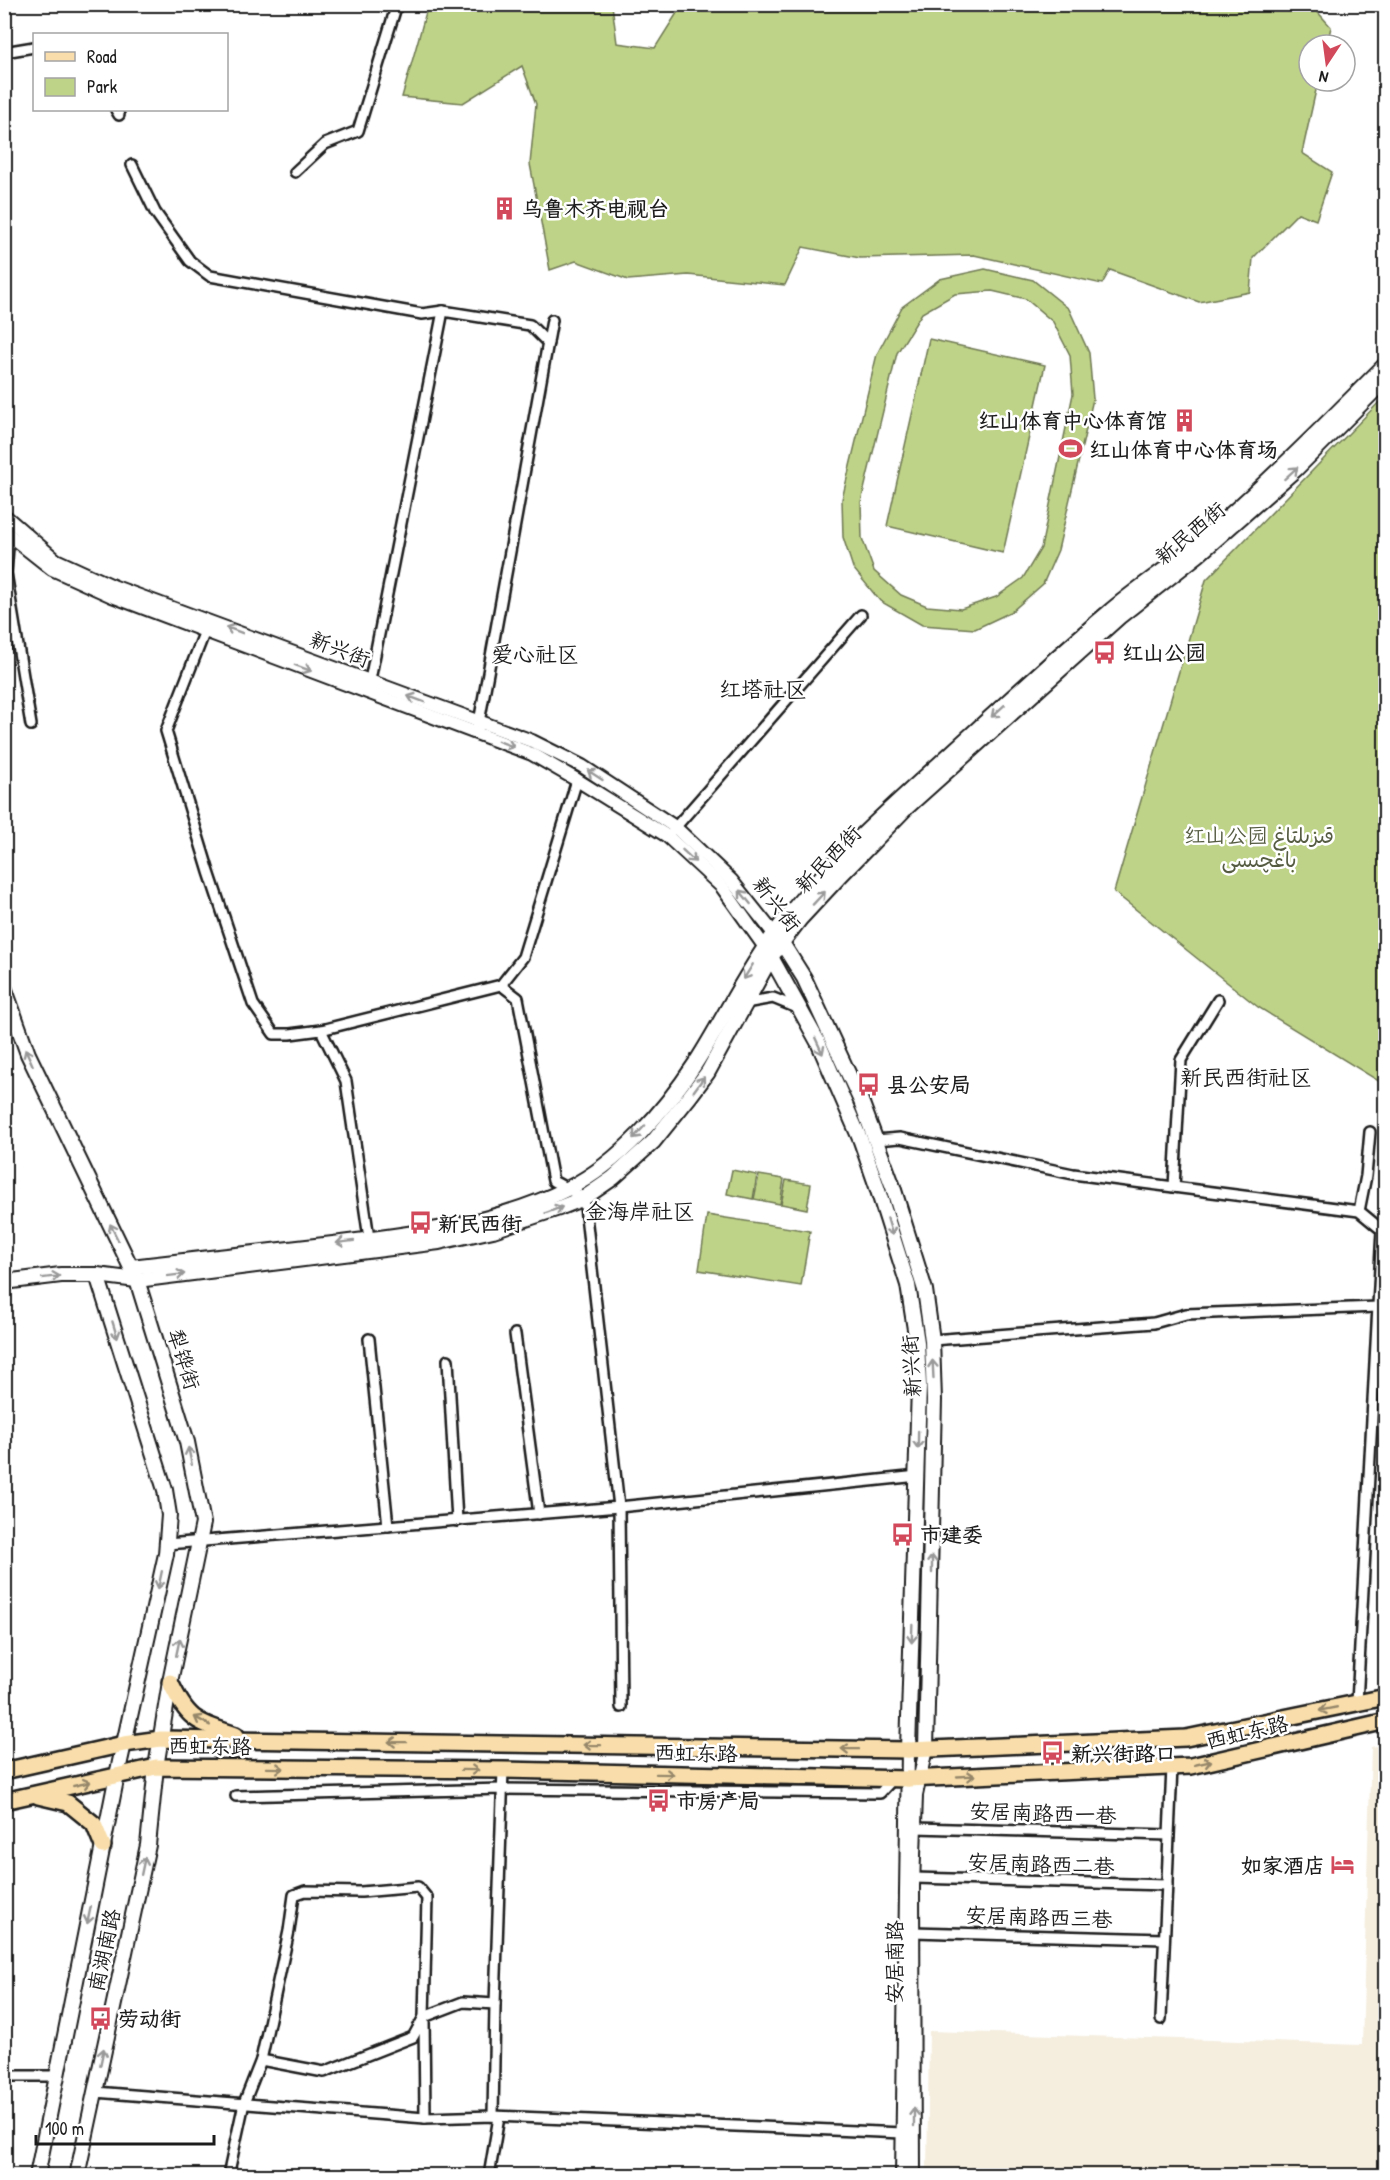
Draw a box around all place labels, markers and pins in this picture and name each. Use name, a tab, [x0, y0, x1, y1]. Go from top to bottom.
place label: 乌鲁木齐电视台	[522, 194, 669, 223]
building icon: 乌鲁木齐电视台	[491, 195, 517, 221]
place label: 红山体育中心体育馆	[978, 406, 1167, 435]
building icon: 红山体育中心体育馆	[1172, 407, 1198, 433]
place label: 红山体育中心体育场	[1089, 435, 1278, 464]
sports icon: 红山体育中心体育场	[1058, 436, 1084, 462]
place label: 红山公园	[1122, 638, 1206, 667]
bus stop icon: 红山公园	[1091, 639, 1117, 665]
place label: 县公安局	[887, 1070, 971, 1099]
bus stop icon: 县公安局	[856, 1071, 882, 1097]
place label: 新民西街	[438, 1209, 522, 1238]
bus stop icon: 新民西街	[407, 1210, 433, 1236]
place label: 市建委	[920, 1520, 983, 1549]
bus stop icon: 市建委	[889, 1521, 915, 1547]
place label: 新兴街路口	[1071, 1739, 1176, 1768]
bus stop icon: 新兴街路口	[1040, 1740, 1066, 1766]
place label: 市房产局	[676, 1786, 760, 1815]
bus stop icon: 市房产局	[645, 1787, 671, 1813]
place label: 如家酒店	[1241, 1851, 1325, 1880]
hotel icon: 如家酒店	[1330, 1852, 1356, 1878]
place label: 劳动街	[118, 2004, 181, 2033]
bus stop icon: 劳动街	[87, 2005, 113, 2031]

